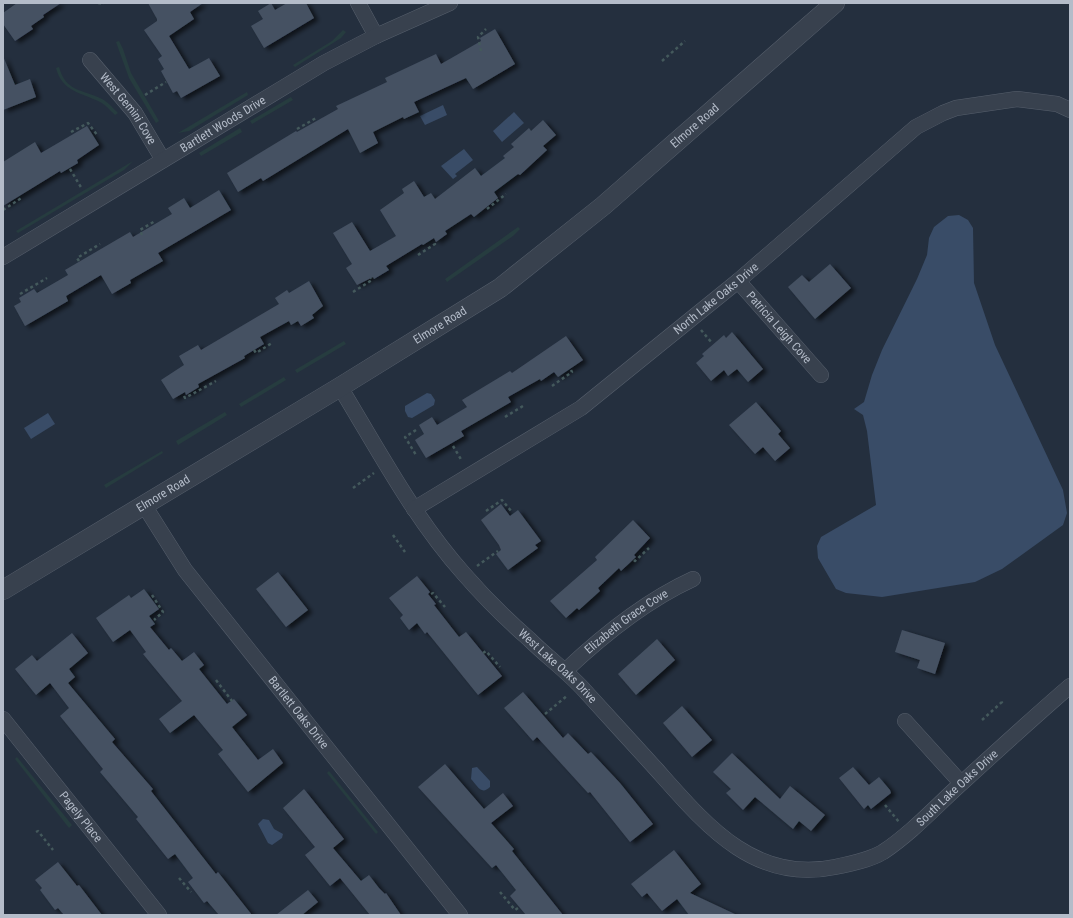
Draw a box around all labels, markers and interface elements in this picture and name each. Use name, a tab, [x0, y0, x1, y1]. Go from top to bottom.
street label: West Gemini Cove	[97, 70, 159, 147]
street label: Bartlett Woods Drive	[178, 93, 269, 155]
street label: Elmore Road	[668, 101, 722, 151]
street label: North Lake Oaks Drive	[671, 259, 761, 337]
street label: Patricia Leigh Cove	[744, 289, 815, 367]
street label: Elmore Road	[411, 303, 469, 347]
street label: Elmore Road	[134, 472, 192, 515]
street label: Elizabeth Grace Cove	[582, 586, 671, 657]
street label: West Lake Oaks Drive	[516, 626, 600, 706]
street label: Bartlett Oaks Drive	[265, 673, 332, 752]
street label: South Lake Oaks Drive	[913, 746, 1001, 829]
street label: Pagely Place	[56, 789, 105, 845]

